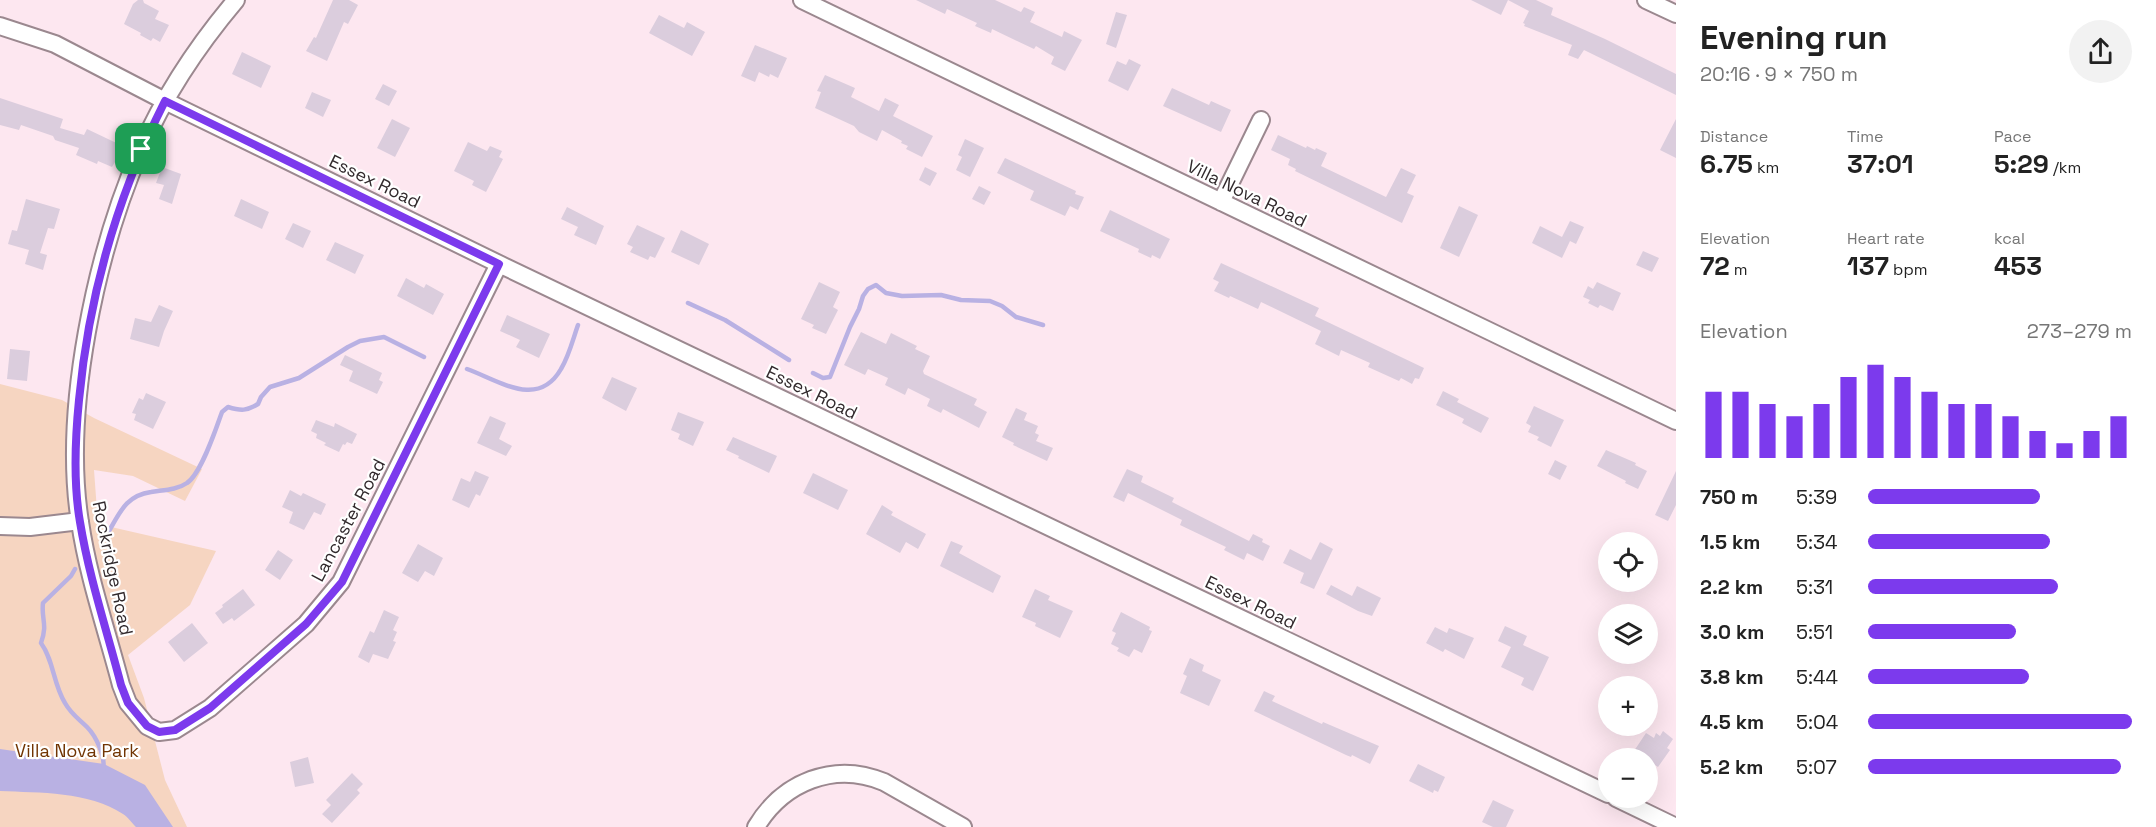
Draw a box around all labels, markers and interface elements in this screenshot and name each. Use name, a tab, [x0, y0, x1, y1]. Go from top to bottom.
text: Evening run	[1700, 17, 1888, 59]
button: share	[2069, 20, 2132, 83]
text: 20:16 · 9 × 750 m	[1700, 61, 1858, 87]
pin	[115, 123, 166, 174]
text: Distance	[1700, 126, 1768, 147]
text: Time	[1847, 126, 1883, 147]
text: Pace	[1994, 126, 2031, 147]
icon: arrive	[124, 132, 157, 165]
text: 6.75	[1700, 147, 1753, 181]
text: 37:01	[1847, 147, 1914, 181]
text: 5:29	[1994, 147, 2049, 181]
street label: Essex Road	[326, 149, 424, 213]
street label: Villa Nova Road	[1183, 154, 1311, 232]
text: km	[1753, 157, 1779, 178]
text: /km	[2049, 157, 2081, 178]
text: Elevation	[1700, 228, 1770, 249]
text: Heart rate	[1847, 228, 1925, 249]
text: kcal	[1994, 228, 2025, 249]
text: 72	[1700, 249, 1730, 283]
text: 137	[1847, 249, 1889, 283]
text: 453	[1994, 249, 2042, 283]
text: m	[1730, 259, 1748, 280]
text: bpm	[1889, 259, 1927, 280]
text: Elevation	[1700, 318, 1788, 344]
text: 273–279 m	[2027, 318, 2132, 344]
street label: Essex Road	[763, 360, 861, 424]
street label: Lancaster Road	[306, 455, 390, 585]
text: 750 m	[1700, 484, 1758, 510]
text: 5:39	[1796, 484, 1837, 510]
street label: Rockridge Road	[88, 499, 138, 637]
text: 1.5 km	[1700, 529, 1760, 555]
text: 5:34	[1796, 529, 1838, 555]
map controls	[1598, 532, 1658, 808]
button: locate	[1598, 532, 1658, 592]
street label: Essex Road	[1202, 570, 1300, 634]
text: 2.2 km	[1700, 574, 1763, 600]
text: 5:31	[1796, 574, 1833, 600]
button: layers	[1598, 604, 1658, 664]
text: 3.0 km	[1700, 619, 1764, 645]
text: 5:51	[1796, 619, 1833, 645]
text: 3.8 km	[1700, 664, 1764, 690]
text: 5:44	[1796, 664, 1838, 690]
button: +	[1598, 676, 1658, 736]
text: 4.5 km	[1700, 709, 1764, 735]
text: 5:04	[1796, 709, 1838, 735]
park label: Villa Nova Park	[15, 739, 139, 762]
button: −	[1598, 748, 1658, 808]
text: 5.2 km	[1700, 754, 1763, 780]
text: 5:07	[1796, 754, 1837, 780]

